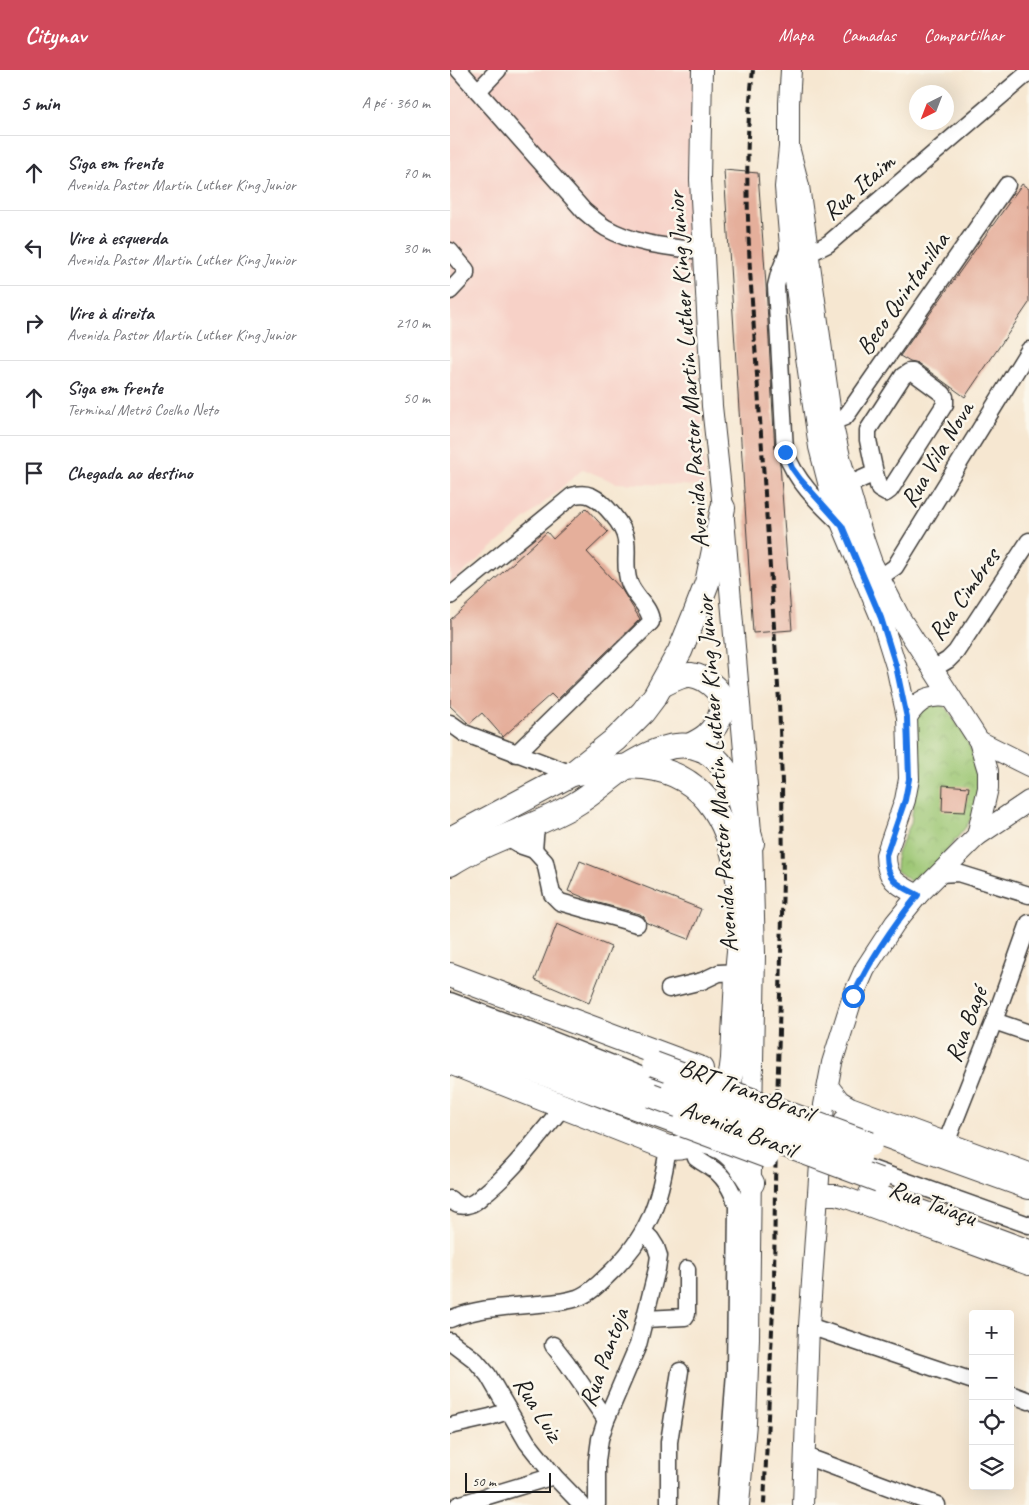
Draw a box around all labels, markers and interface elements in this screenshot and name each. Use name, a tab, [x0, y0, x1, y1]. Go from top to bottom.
text: Citynav	[25, 20, 86, 50]
text: Mapa	[779, 24, 813, 46]
text: Camadas	[841, 24, 896, 46]
text: Compartilhar	[924, 24, 1004, 46]
north arrow	[909, 85, 954, 130]
text: 5 min	[20, 90, 60, 116]
text: A pé · 360 m	[362, 93, 430, 113]
street label: Rua Itaim	[815, 145, 903, 227]
text: Siga em frente	[67, 151, 163, 175]
icon: ahead	[20, 159, 48, 187]
text: 70 m	[403, 163, 430, 183]
text: Avenida Pastor Martin Luther King Junior	[67, 175, 296, 195]
street label: Avenida Pastor Martin Luther King Junior	[659, 188, 716, 549]
street label: Beco Quintanilha	[849, 224, 958, 361]
text: Vire à esquerda	[67, 226, 167, 250]
icon: left	[20, 234, 48, 262]
text: 30 m	[403, 238, 430, 258]
text: Avenida Pastor Martin Luther King Junior	[67, 250, 296, 270]
text: Vire à direita	[67, 301, 154, 325]
icon: right	[20, 309, 48, 337]
text: 210 m	[396, 313, 430, 333]
text: Avenida Pastor Martin Luther King Junior	[67, 325, 296, 345]
text: Siga em frente	[67, 376, 163, 400]
icon: ahead	[20, 384, 48, 412]
text: 50 m	[403, 388, 430, 408]
street label: Rua Vila Nova	[893, 394, 982, 513]
text: Terminal Metrô Coelho Neto	[67, 400, 218, 420]
route end	[774, 441, 797, 464]
icon: arrive	[20, 459, 48, 487]
text: Chegada ao destino	[67, 461, 193, 485]
street label: Rua Cimbres	[921, 540, 1009, 647]
street label: Avenida Pastor Martin Luther King Junior	[688, 592, 745, 953]
street label: Rua Bagé	[937, 979, 996, 1067]
route start	[842, 985, 865, 1008]
street label: BRT TransBrasil	[675, 1051, 823, 1131]
street label: Avenida Brasil	[676, 1092, 805, 1167]
street label: Rua Taiaçu	[885, 1173, 982, 1234]
street label: Rua Pantoja	[571, 1302, 637, 1411]
map controls	[969, 1310, 1014, 1490]
button: +	[969, 1310, 1014, 1355]
button: −	[969, 1355, 1014, 1400]
street label: Rua Luiz	[506, 1370, 572, 1450]
button: locate	[969, 1400, 1014, 1445]
button: layers	[969, 1445, 1014, 1490]
scale bar	[465, 1470, 551, 1493]
text: 50 m	[472, 1473, 496, 1490]

